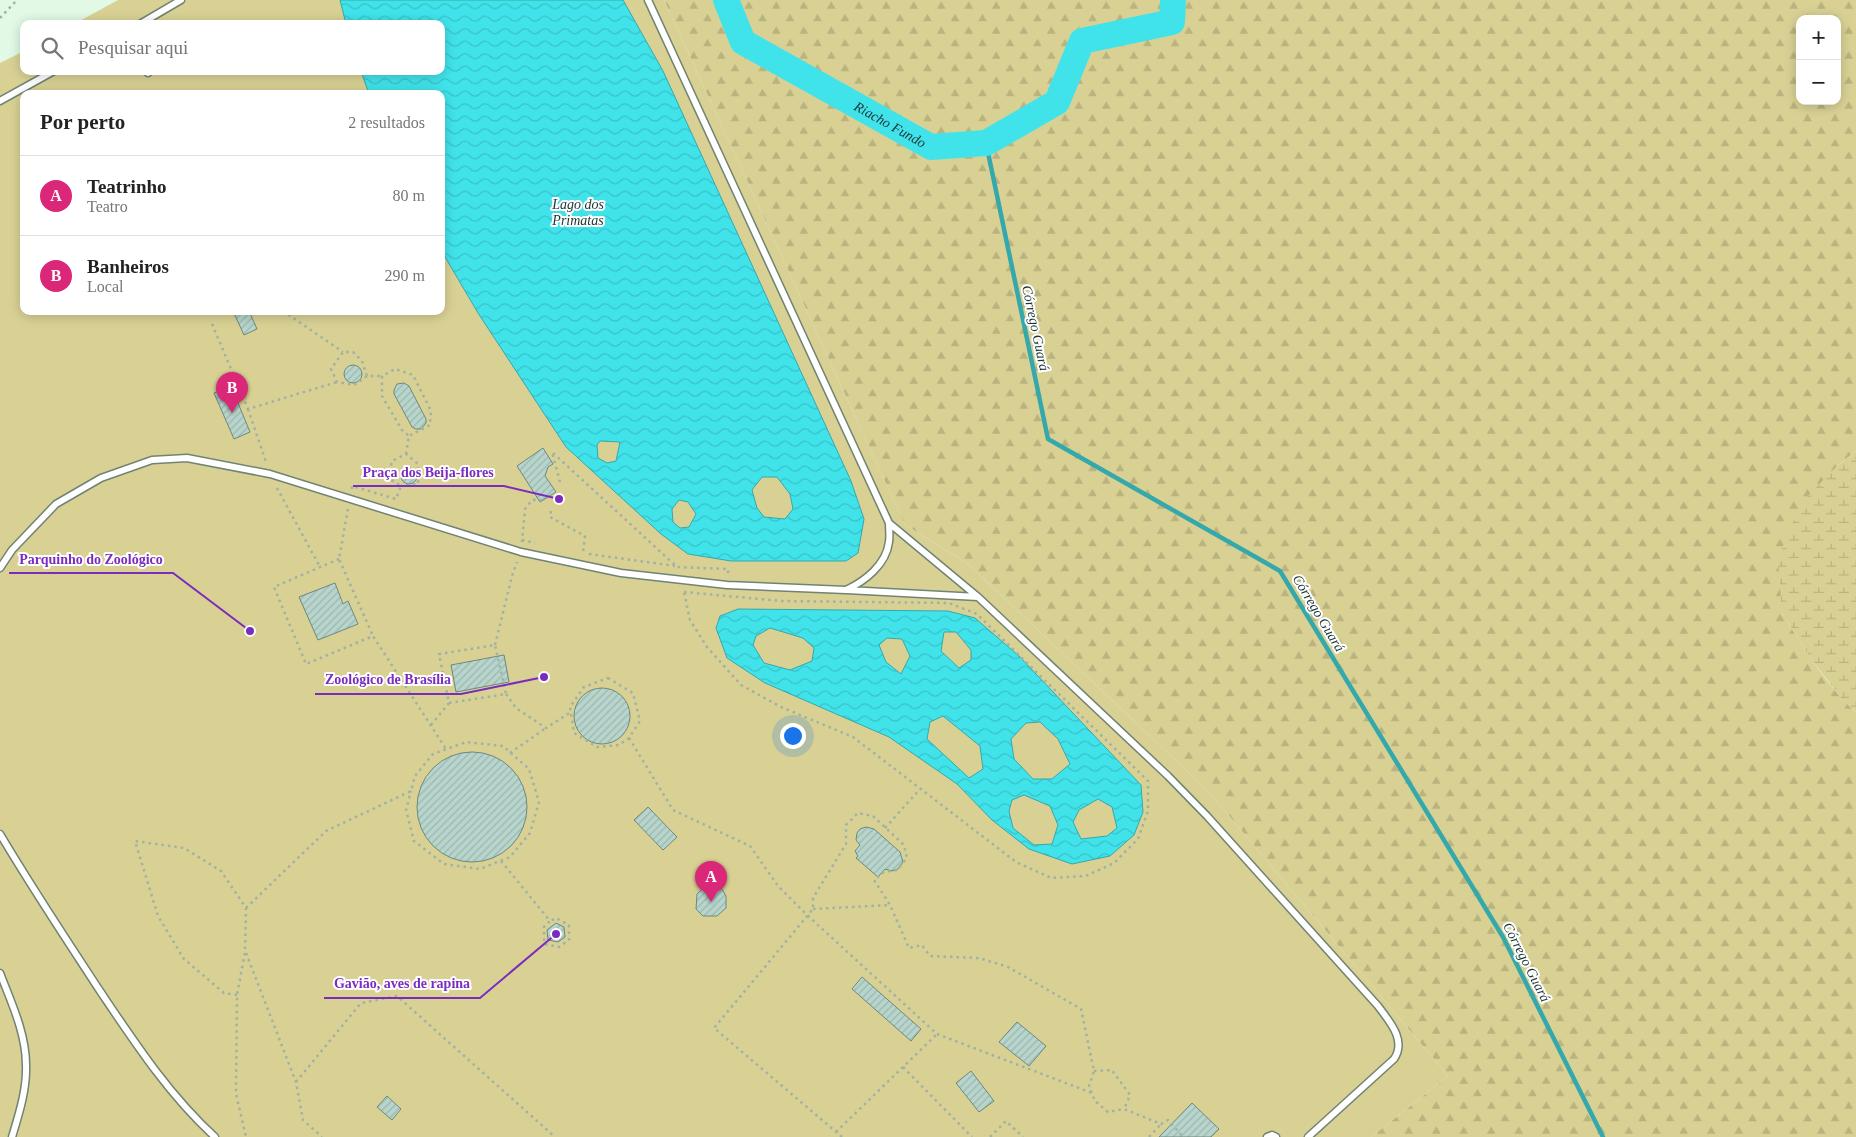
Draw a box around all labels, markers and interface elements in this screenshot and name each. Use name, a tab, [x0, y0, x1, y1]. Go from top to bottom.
map controls	[1796, 15, 1841, 105]
button: +	[1796, 15, 1841, 60]
search box	[20, 20, 445, 75]
icon: search	[38, 34, 66, 62]
text: Pesquisar aqui	[78, 37, 188, 58]
button: −	[1796, 60, 1841, 105]
water label: Riacho Fundo	[851, 98, 928, 151]
text: Por perto	[40, 110, 125, 134]
text: 2 resultados	[348, 114, 425, 131]
text: Teatrinho	[87, 176, 167, 197]
text: A	[50, 187, 62, 204]
text: 80 m	[393, 187, 425, 204]
water label: Lago dos Primatas	[551, 197, 604, 228]
text: Teatro	[87, 198, 128, 215]
text: Banheiros	[87, 256, 169, 277]
text: B	[51, 267, 61, 284]
text: 290 m	[385, 267, 425, 284]
text: Local	[87, 278, 123, 295]
water label: Córrego Guará	[1019, 284, 1052, 372]
pin: B	[216, 372, 248, 413]
callout: Praça dos Beija-flores	[353, 457, 504, 486]
text: Praça dos Beija-flores	[362, 465, 494, 480]
callout: Parquinho do Zoológico	[9, 544, 173, 573]
text: Parquinho do Zoológico	[19, 552, 163, 567]
water label: Córrego Guará	[1290, 572, 1347, 654]
callout: Zoológico de Brasília	[315, 665, 461, 694]
text: Zoológico de Brasília	[325, 672, 451, 687]
your location	[780, 723, 806, 749]
pin: A	[695, 861, 727, 902]
water label: Córrego Guará	[1500, 920, 1553, 1004]
callout: Gavião, aves de rapina	[324, 969, 480, 998]
text: Gavião, aves de rapina	[334, 976, 470, 991]

